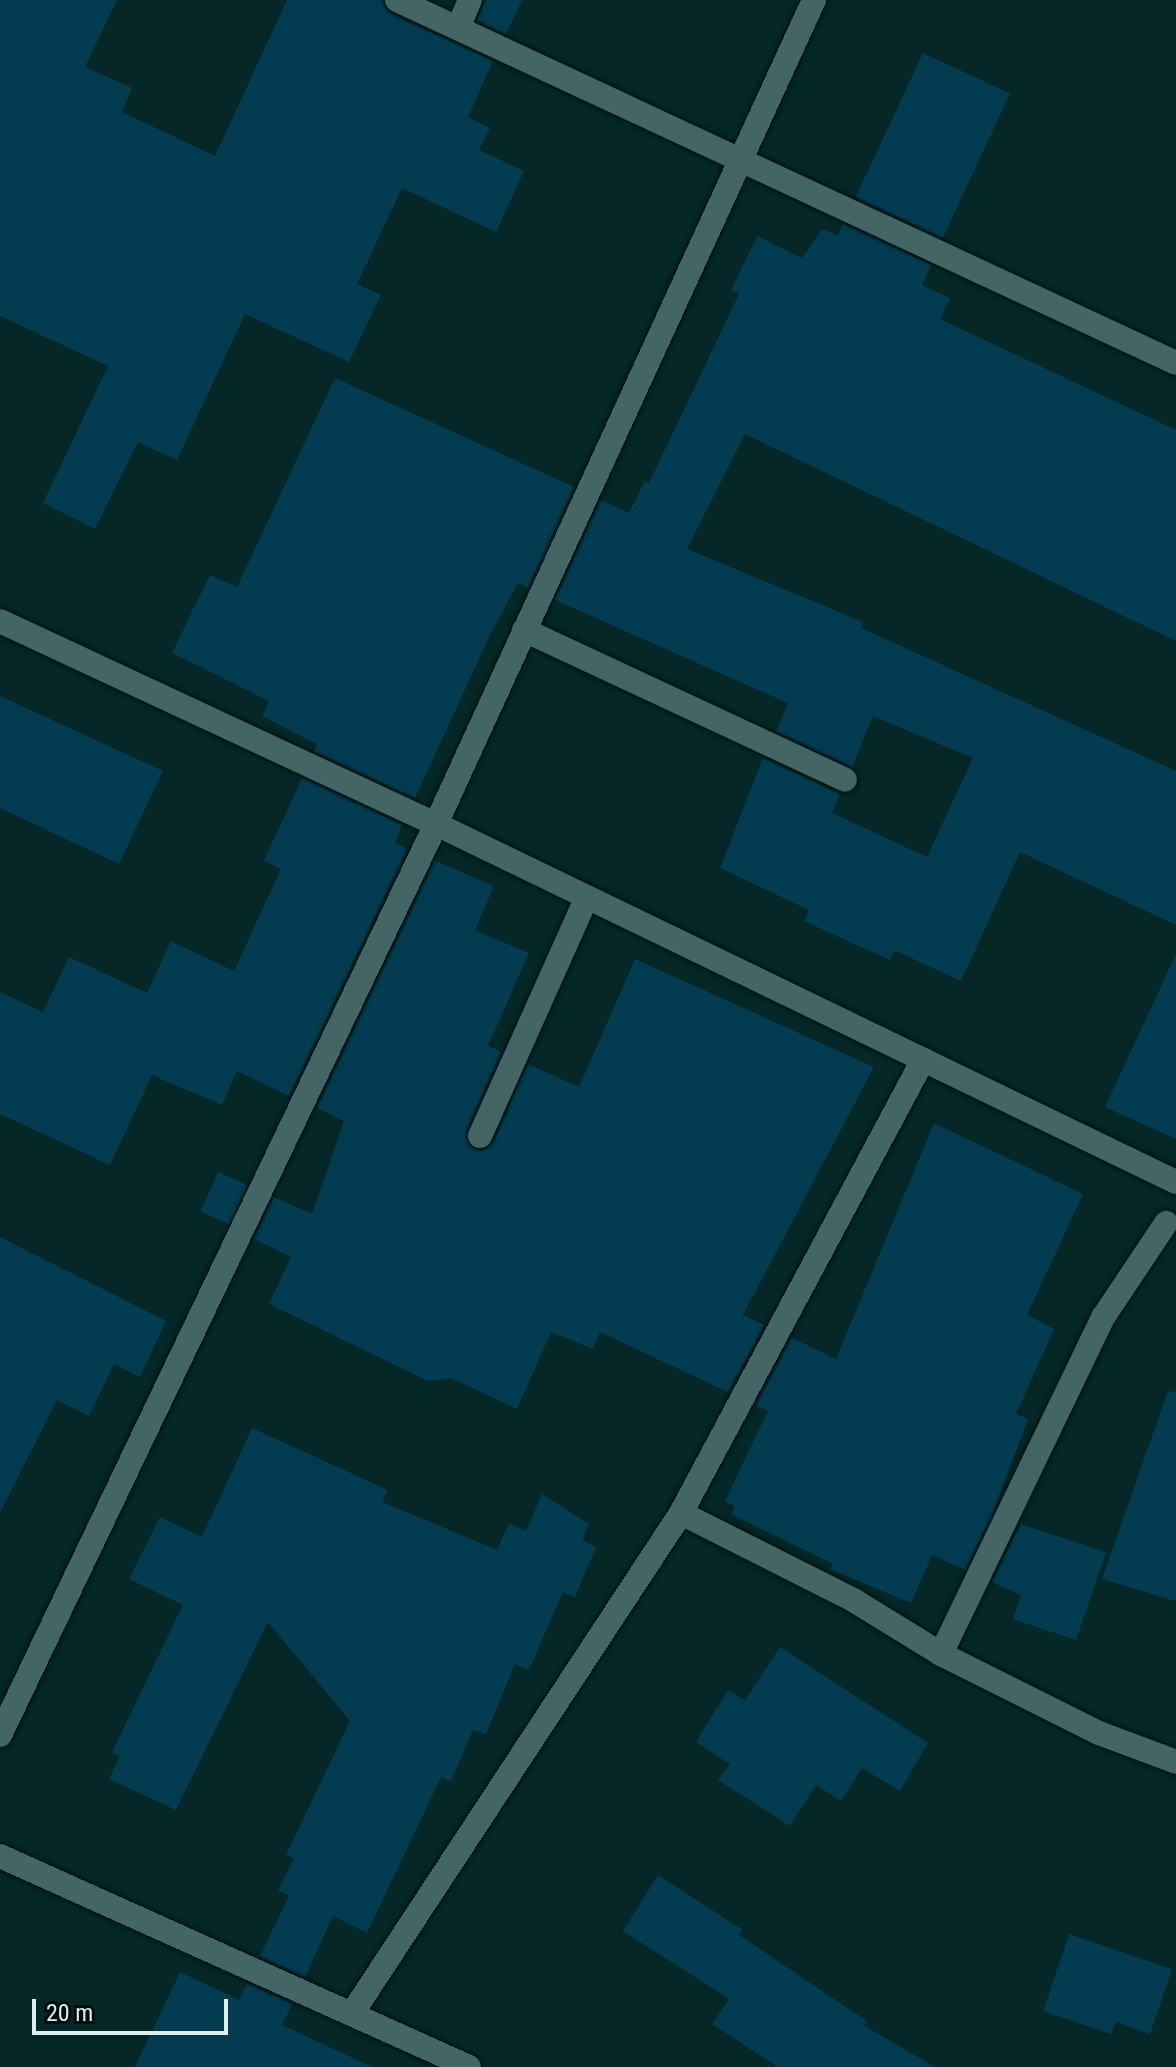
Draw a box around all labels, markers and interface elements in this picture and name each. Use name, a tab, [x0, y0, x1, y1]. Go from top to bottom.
scale bar	[36, 1983, 232, 2033]
text: 20 m	[46, 1999, 93, 2027]

